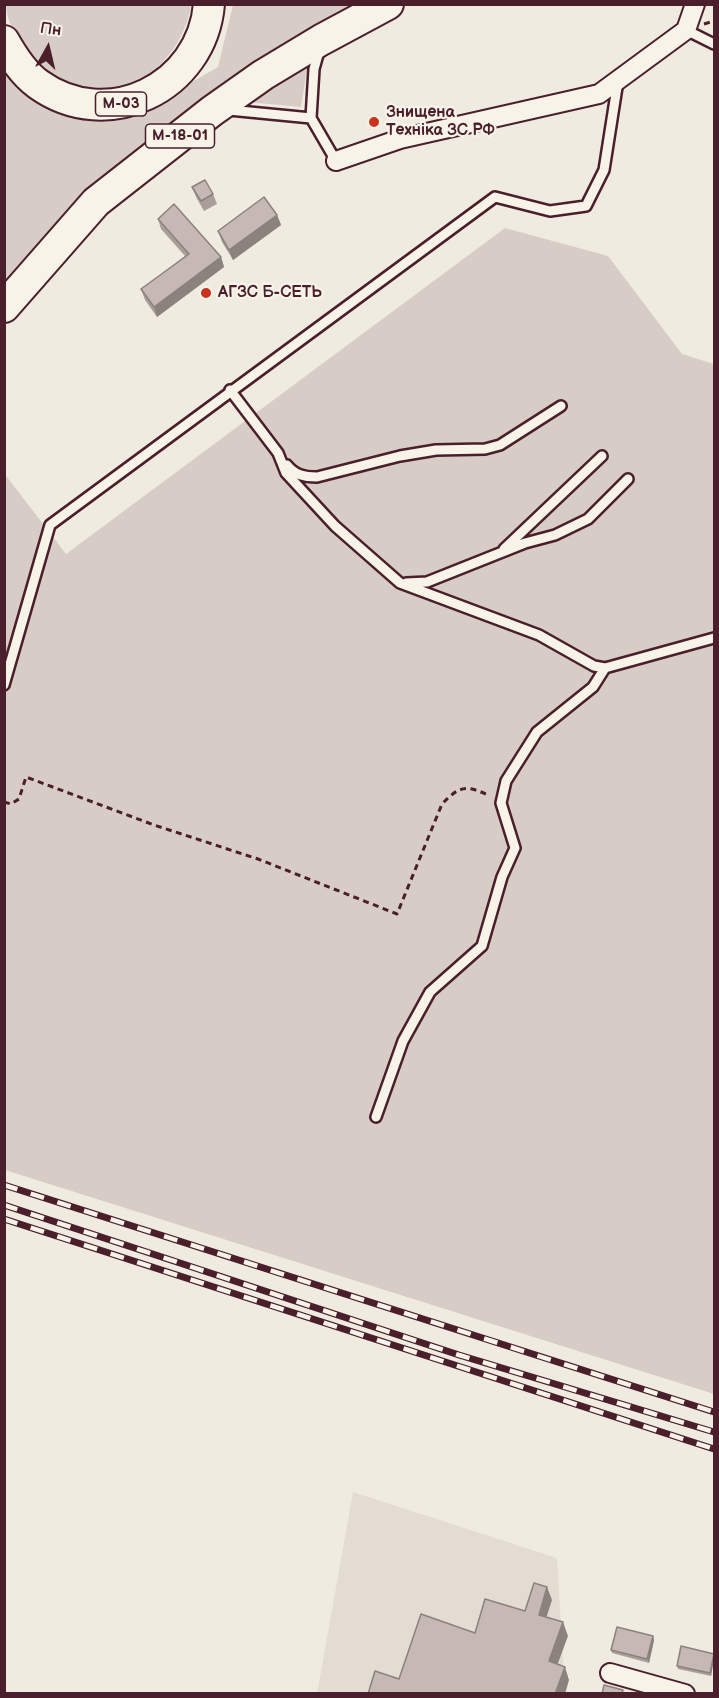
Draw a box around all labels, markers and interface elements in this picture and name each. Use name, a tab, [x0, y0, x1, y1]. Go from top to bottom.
north arrow	[18, 18, 78, 78]
text: Пн	[39, 19, 62, 41]
road number: М-03	[96, 92, 146, 116]
place label: Знищена Техніка ЗС РФ	[386, 103, 495, 141]
marker: Знищена Техніка ЗС РФ	[367, 115, 381, 129]
road number: М-18-01	[146, 124, 214, 148]
place label: АГЗС Б-СЕТЬ	[218, 283, 322, 303]
marker: АГЗС Б-СЕТЬ	[199, 286, 213, 300]

